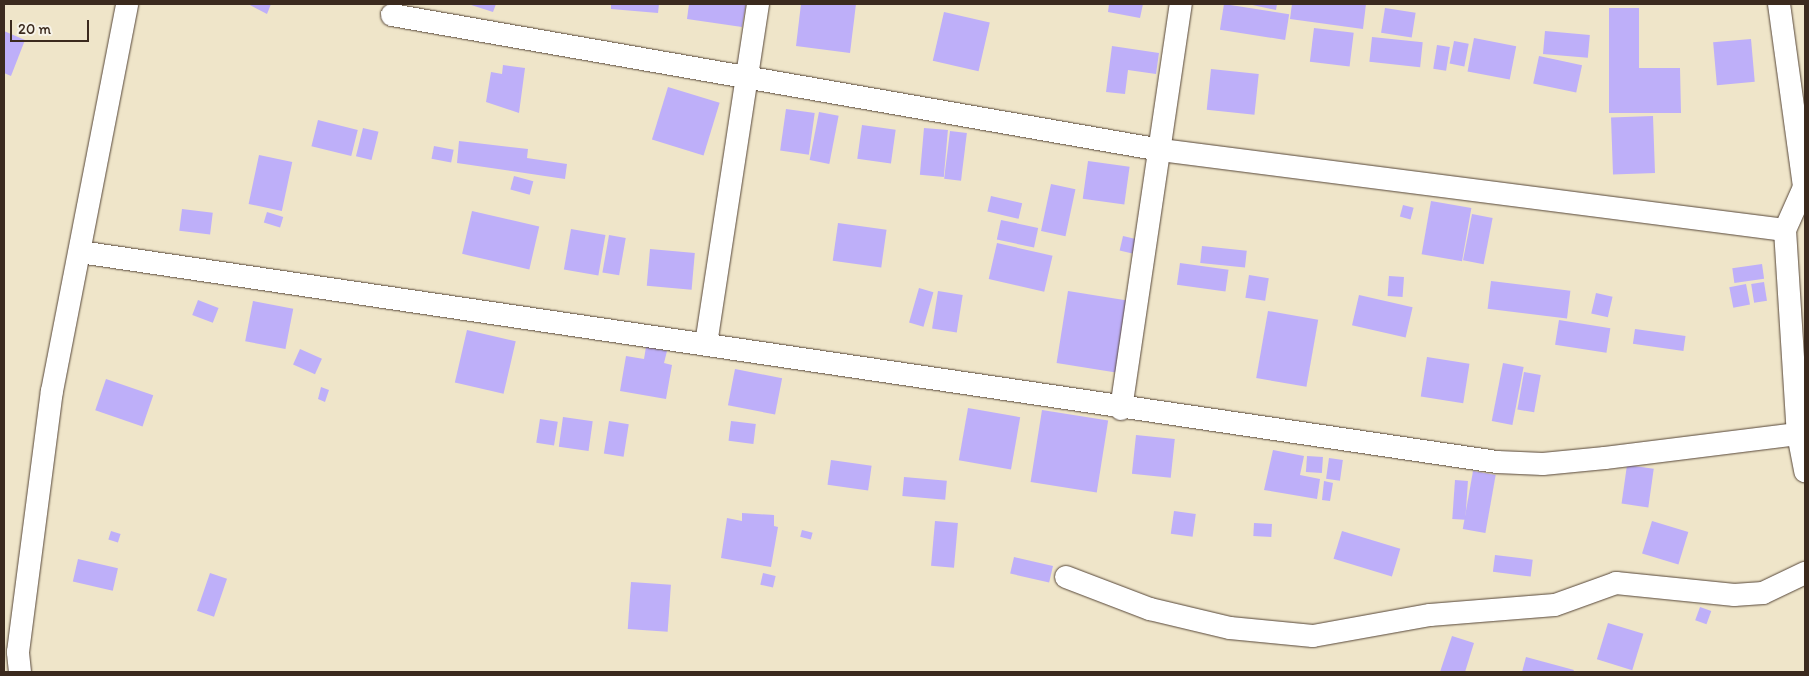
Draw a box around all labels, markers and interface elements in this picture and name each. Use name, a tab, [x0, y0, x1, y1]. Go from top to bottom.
scale bar	[12, 10, 91, 42]
text: 20 m	[18, 20, 51, 38]

